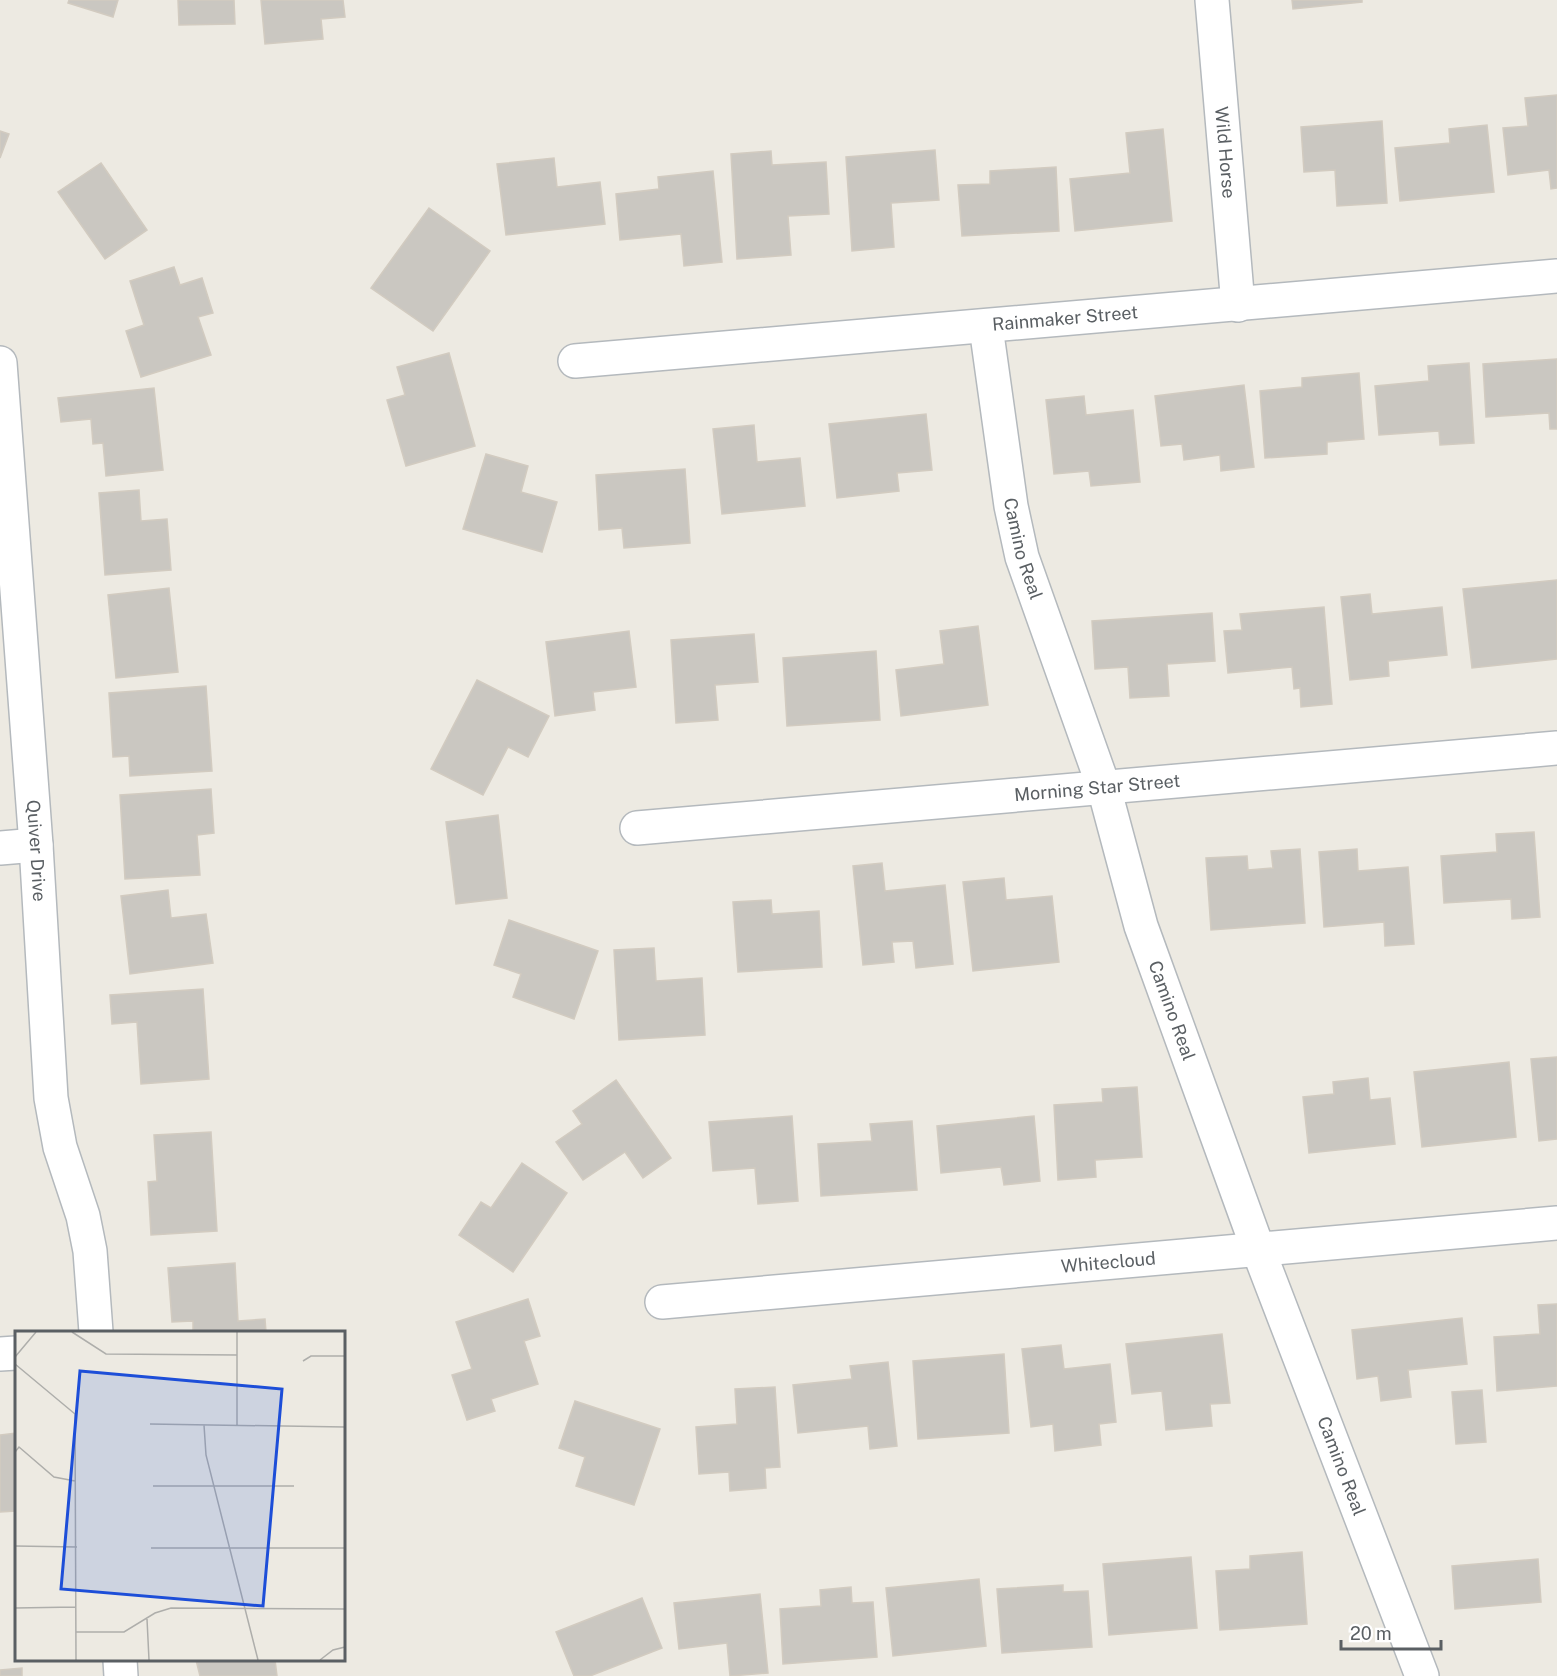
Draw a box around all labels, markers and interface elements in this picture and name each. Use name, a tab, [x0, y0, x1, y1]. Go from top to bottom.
street label: Wild Horse	[1211, 106, 1240, 199]
street label: Rainmaker Street	[991, 301, 1139, 335]
street label: Camino Real	[1000, 496, 1047, 602]
street label: Morning Star Street	[1013, 770, 1181, 805]
street label: Quiver Drive	[23, 799, 50, 902]
street label: Camino Real	[1144, 958, 1200, 1063]
street label: Whitecloud	[1060, 1247, 1156, 1277]
inset map	[15, 1331, 345, 1661]
street label: Camino Real	[1313, 1413, 1370, 1519]
scale bar	[1341, 1613, 1442, 1651]
text: 20 m	[1350, 1623, 1392, 1644]

